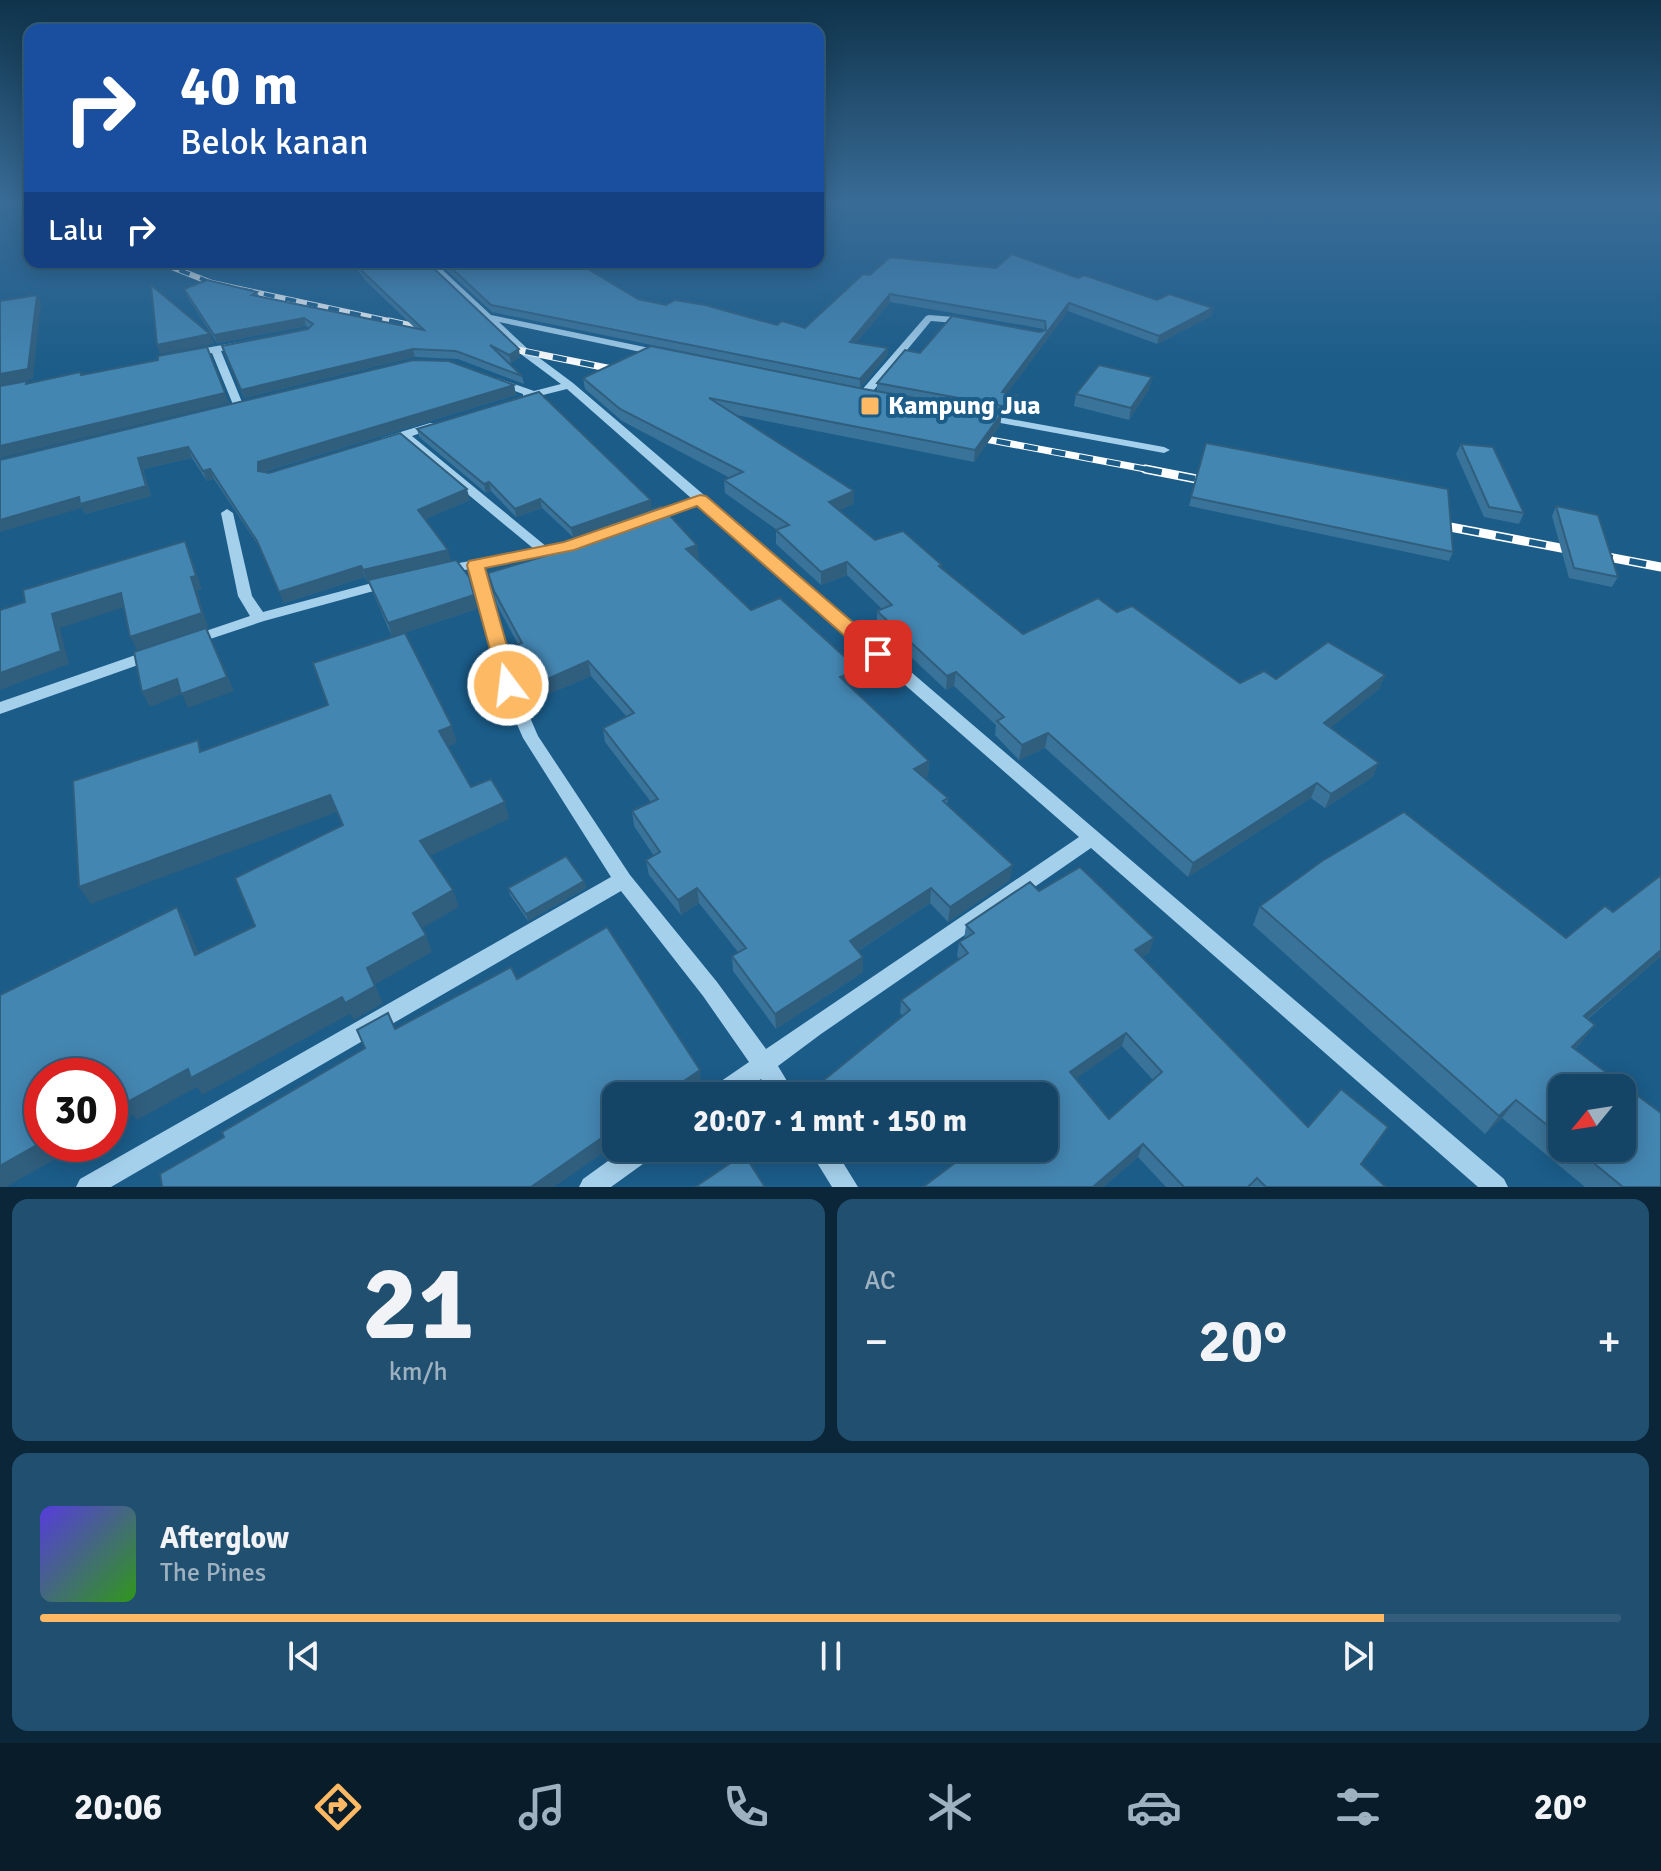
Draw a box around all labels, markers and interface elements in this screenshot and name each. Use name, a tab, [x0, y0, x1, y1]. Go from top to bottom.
text: 40 m	[180, 51, 298, 120]
icon: right	[48, 56, 152, 160]
text: Belok kanan	[180, 120, 369, 165]
icon: right	[119, 208, 163, 252]
text: Lalu	[48, 212, 103, 249]
place label: Kampung Jua	[888, 390, 1041, 422]
marker: Kampung Jua	[859, 395, 881, 417]
pin	[844, 620, 912, 688]
icon: arrive	[856, 632, 900, 676]
position arrow	[466, 643, 550, 727]
speed limit sign: 30	[24, 1058, 128, 1162]
north arrow	[1548, 1074, 1636, 1162]
map controls	[1548, 1074, 1636, 1162]
text: 20:07 · 1 mnt · 150 m	[693, 1103, 967, 1140]
text: 21	[362, 1240, 474, 1368]
text: AC	[865, 1265, 896, 1297]
text: 20°	[1198, 1305, 1287, 1379]
text: −	[865, 1315, 888, 1369]
text: +	[1597, 1315, 1621, 1369]
text: km/h	[389, 1356, 448, 1388]
text: Afterglow	[160, 1520, 289, 1557]
text: The Pines	[160, 1557, 266, 1589]
icon: previous	[282, 1634, 326, 1678]
icon: pause	[809, 1634, 853, 1678]
icon: next	[1336, 1634, 1380, 1678]
icon: directions	[310, 1779, 366, 1835]
icon: music	[514, 1779, 570, 1835]
icon: phone	[718, 1779, 774, 1835]
icon: climate	[922, 1779, 978, 1835]
icon: car	[1126, 1779, 1182, 1835]
icon: filters	[1330, 1779, 1386, 1835]
text: 20:06	[74, 1785, 162, 1830]
text: 20°	[1534, 1785, 1587, 1830]

